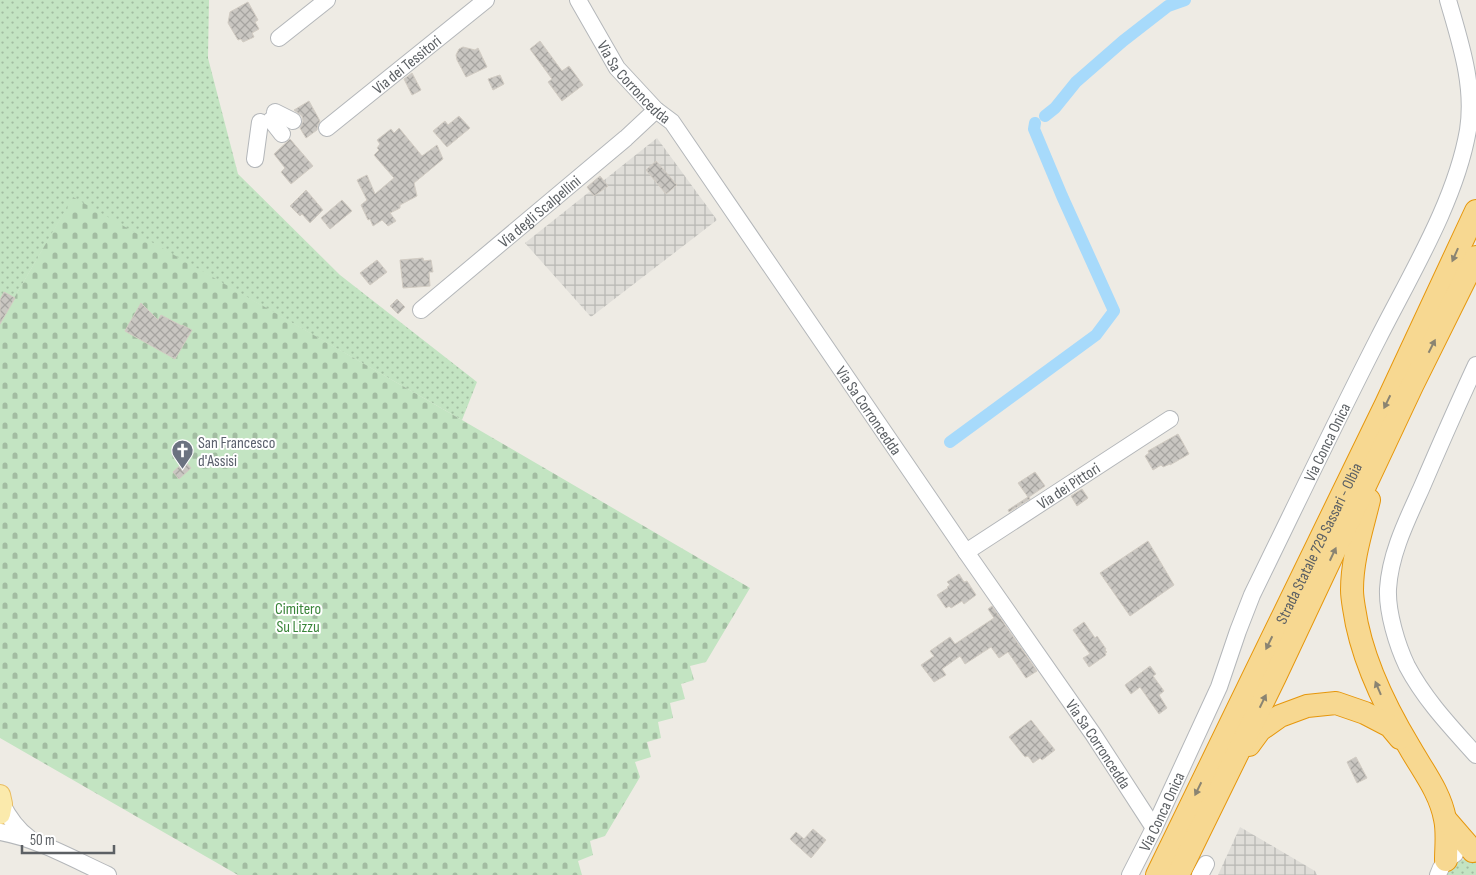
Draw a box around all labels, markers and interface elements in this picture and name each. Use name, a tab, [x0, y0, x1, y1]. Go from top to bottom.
street label: Via dei Tessitori	[369, 32, 446, 99]
street label: Via Sa Corroncedda	[592, 38, 674, 128]
street label: Via degli Scalpellini	[495, 172, 585, 252]
one-way arrow	[1451, 248, 1459, 262]
one-way arrow	[1428, 339, 1436, 354]
street label: Via Sa Corroncedda	[831, 363, 905, 459]
one-way arrow	[1383, 395, 1391, 409]
street label: Via Conca Onica	[1301, 400, 1355, 485]
place label: San Francesco d'Assisi	[198, 434, 275, 471]
church icon: San Francesco d'Assisi	[170, 439, 194, 470]
street label: Via dei Pittori	[1034, 459, 1104, 514]
street label: Strada Statale 729 Sassari - Olbia	[1273, 460, 1367, 627]
one-way arrow	[1329, 547, 1337, 561]
park label: Cimitero Su Lizzu	[275, 600, 321, 637]
one-way arrow	[1265, 635, 1273, 650]
one-way arrow	[1374, 681, 1382, 695]
one-way arrow	[1259, 694, 1267, 708]
street label: Via Sa Corroncedda	[1061, 696, 1134, 793]
street label: Via Conca Onica	[1136, 769, 1189, 855]
one-way arrow	[1194, 781, 1202, 796]
scale bar	[22, 822, 115, 854]
text: 50 m	[30, 831, 55, 850]

